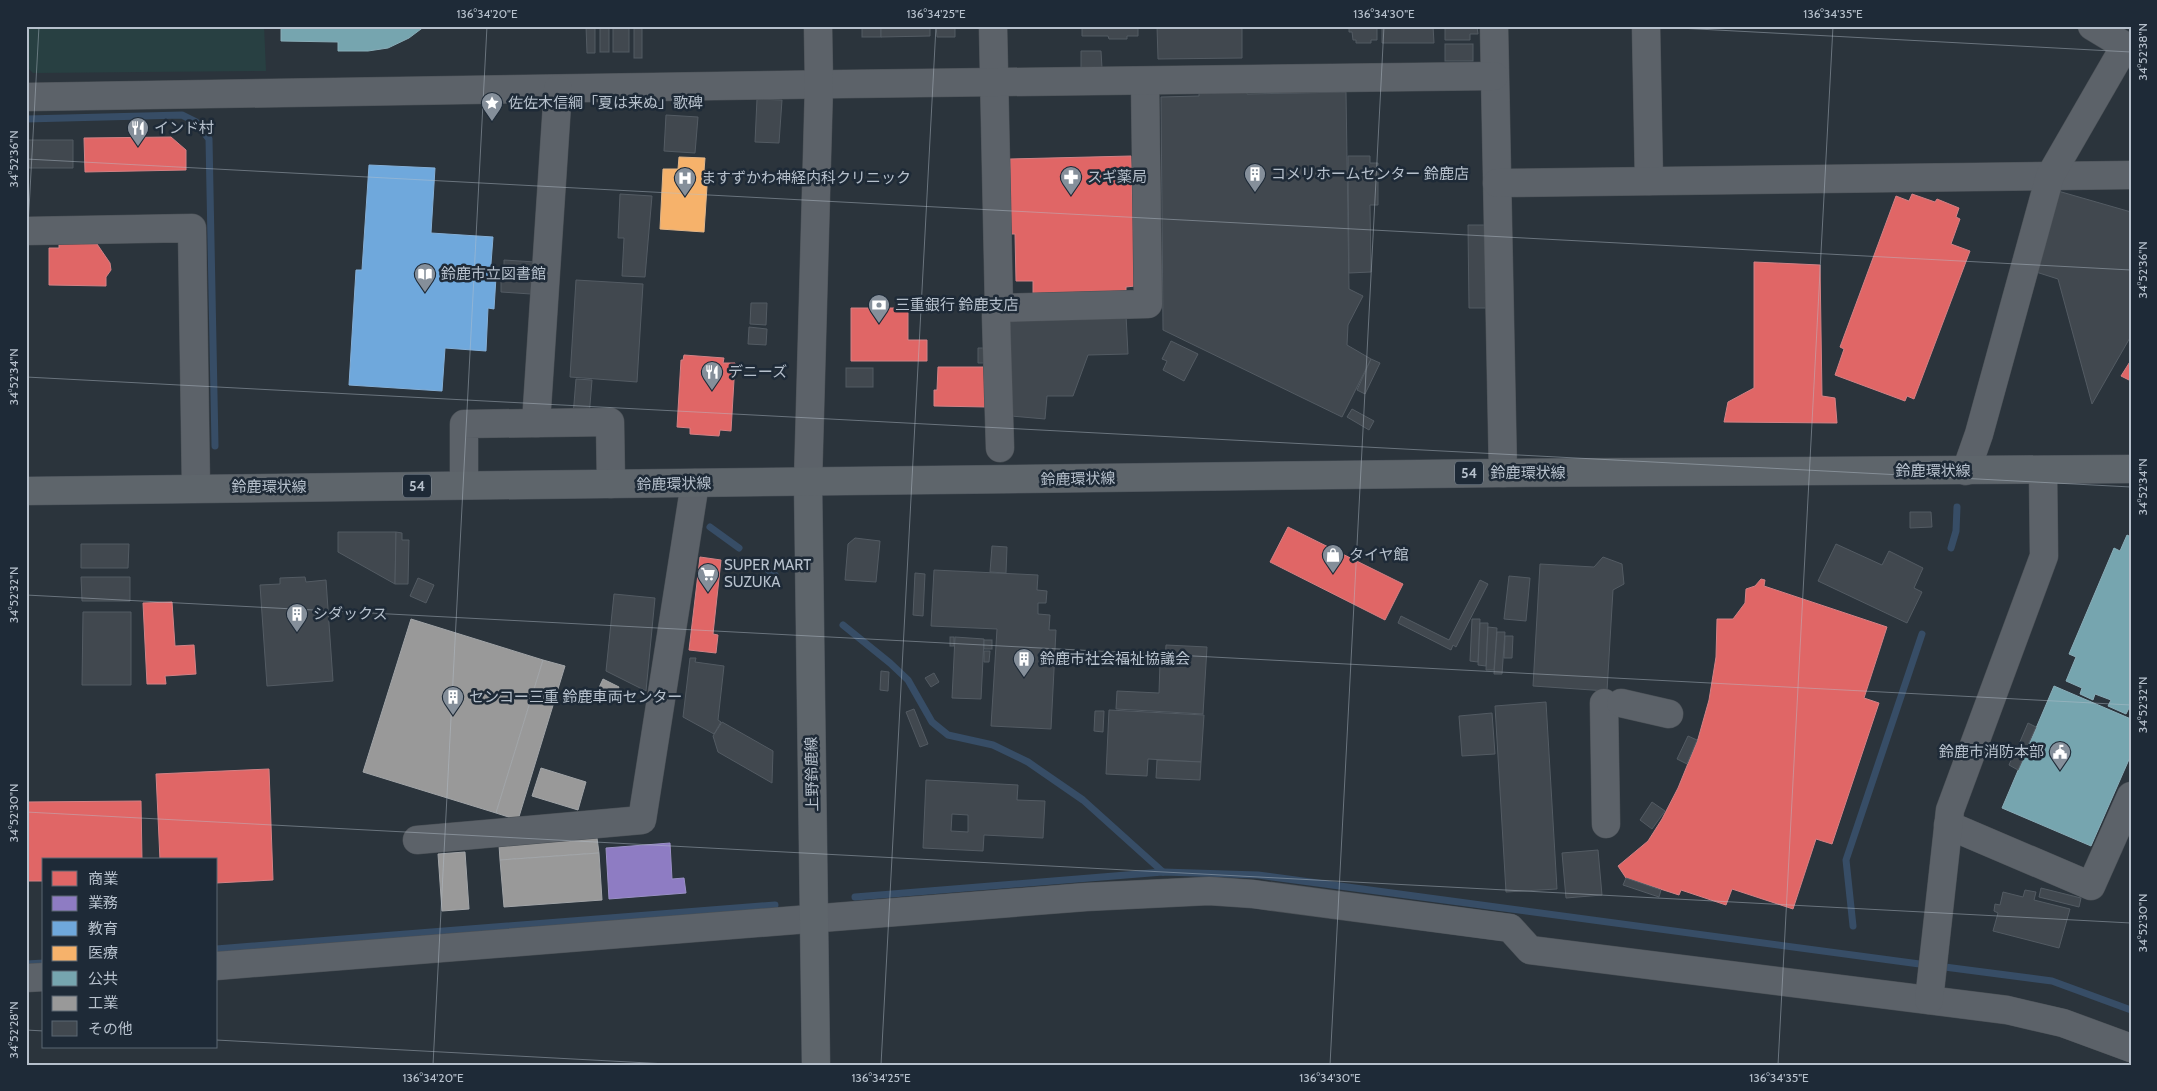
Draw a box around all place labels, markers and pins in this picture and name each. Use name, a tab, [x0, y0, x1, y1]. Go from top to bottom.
place icon: 佐佐木信綱「夏は来ぬ」歌碑	[480, 91, 504, 122]
place label: 佐佐木信綱「夏は来ぬ」歌碑	[508, 94, 703, 112]
restaurant icon: インド村	[126, 116, 150, 147]
place label: インド村	[154, 119, 214, 137]
building icon: コメリホームセンター 鈴鹿店	[1243, 162, 1267, 193]
pharmacy icon: スギ薬局	[1059, 165, 1083, 196]
place label: コメリホームセンター 鈴鹿店	[1271, 165, 1469, 183]
hospital icon: ますずかわ神経内科クリニック	[673, 166, 697, 197]
place label: スギ薬局	[1087, 168, 1147, 186]
place label: ますずかわ神経内科クリニック	[701, 169, 911, 187]
library icon: 鈴鹿市立図書館	[413, 262, 437, 293]
place label: 鈴鹿市立図書館	[441, 265, 546, 283]
bank icon: 三重銀行 鈴鹿支店	[867, 293, 891, 324]
place label: 三重銀行 鈴鹿支店	[895, 296, 1018, 314]
restaurant icon: デニーズ	[700, 360, 724, 391]
place label: デニーズ	[728, 363, 787, 381]
shop icon: タイヤ館	[1321, 543, 1345, 574]
place label: タイヤ館	[1349, 546, 1409, 564]
place label: SUPER MART SUZUKA	[724, 556, 811, 591]
supermarket icon: SUPER MART SUZUKA	[696, 562, 720, 593]
building icon: シダックス	[285, 602, 309, 633]
place label: シダックス	[313, 605, 388, 623]
building icon: 鈴鹿市社会福祉協議会	[1012, 647, 1036, 678]
place label: 鈴鹿市社会福祉協議会	[1040, 650, 1190, 668]
building icon: センコー三重 鈴鹿車両センター	[441, 685, 465, 716]
place label: センコー三重 鈴鹿車両センター	[469, 688, 682, 706]
public building icon: 鈴鹿市消防本部	[2048, 740, 2072, 771]
place label: 鈴鹿市消防本部	[1939, 743, 2044, 761]

